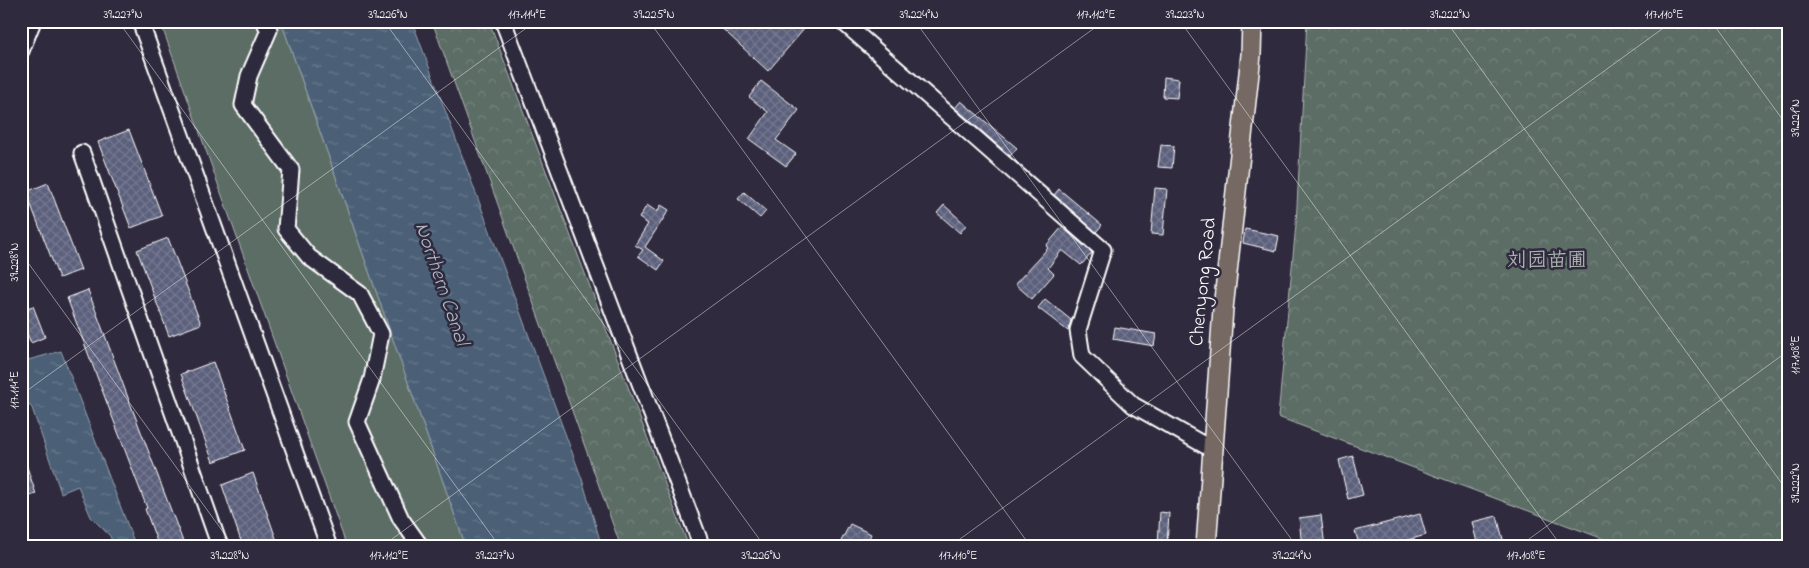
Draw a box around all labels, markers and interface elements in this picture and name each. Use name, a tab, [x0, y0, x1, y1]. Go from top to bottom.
text: 39.227°N	[103, 6, 143, 24]
text: 39.226°N	[368, 6, 408, 24]
text: 117.114°E	[508, 6, 546, 24]
text: 39.225°N	[633, 6, 675, 24]
text: 39.224°N	[899, 6, 939, 24]
text: 117.112°E	[1076, 6, 1116, 24]
text: 39.223°N	[1165, 6, 1205, 24]
text: 39.222°N	[1430, 6, 1470, 24]
text: 117.110°E	[1645, 6, 1683, 24]
text: 39.221°N	[1787, 99, 1805, 137]
street label: Chenyong Road	[1183, 216, 1226, 348]
water label: Northern Canal	[406, 218, 477, 352]
text: 39.228°N	[6, 243, 24, 281]
park label: 刘园苗圃	[1507, 247, 1587, 276]
text: 117.108°E	[1787, 335, 1805, 375]
text: 117.114°E	[6, 371, 24, 409]
text: 39.222°N	[1787, 463, 1805, 503]
text: 39.228°N	[211, 547, 249, 565]
text: 117.112°E	[369, 547, 409, 565]
text: 39.227°N	[475, 547, 515, 565]
text: 39.226°N	[741, 547, 781, 565]
text: 117.110°E	[939, 547, 977, 565]
text: 39.224°N	[1272, 547, 1312, 565]
text: 117.108°E	[1506, 547, 1546, 565]

